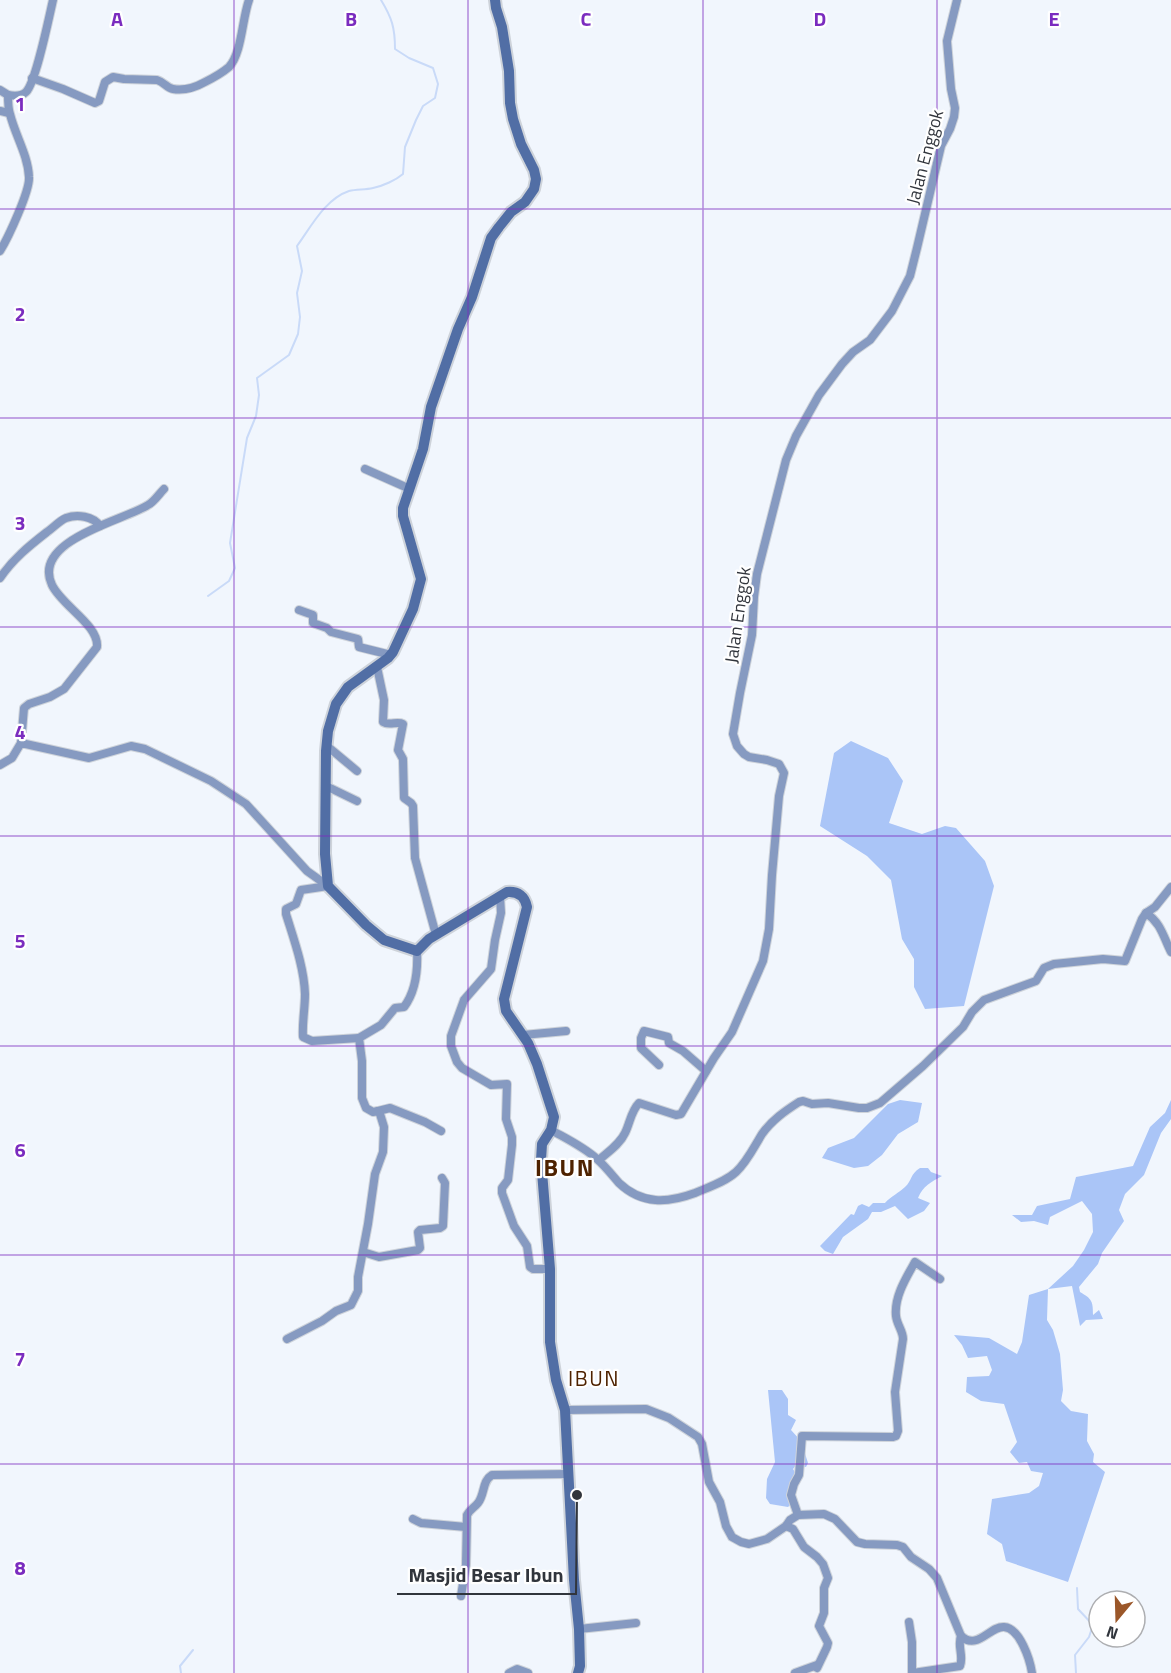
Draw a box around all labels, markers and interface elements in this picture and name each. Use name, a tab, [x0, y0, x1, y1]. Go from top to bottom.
text: A	[111, 3, 123, 34]
text: B	[345, 3, 357, 34]
text: C	[581, 3, 592, 34]
text: D	[814, 3, 826, 34]
text: E	[1048, 3, 1060, 34]
text: 1	[14, 88, 26, 119]
street label: Jalan Enggok	[899, 106, 950, 207]
text: 2	[14, 298, 26, 329]
text: 3	[14, 507, 26, 538]
street label: Jalan Enggok	[717, 565, 758, 665]
text: 4	[14, 716, 26, 747]
text: 5	[14, 925, 26, 956]
text: 6	[14, 1134, 26, 1165]
district label: IBUN	[535, 1149, 595, 1185]
text: 7	[14, 1343, 26, 1374]
district label: IBUN	[568, 1362, 620, 1394]
text: 8	[14, 1552, 26, 1583]
callout: Masjid Besar Ibun	[397, 1556, 576, 1594]
text: Masjid Besar Ibun	[408, 1559, 564, 1590]
north arrow	[1087, 1589, 1147, 1649]
text: N	[1103, 1620, 1121, 1646]

